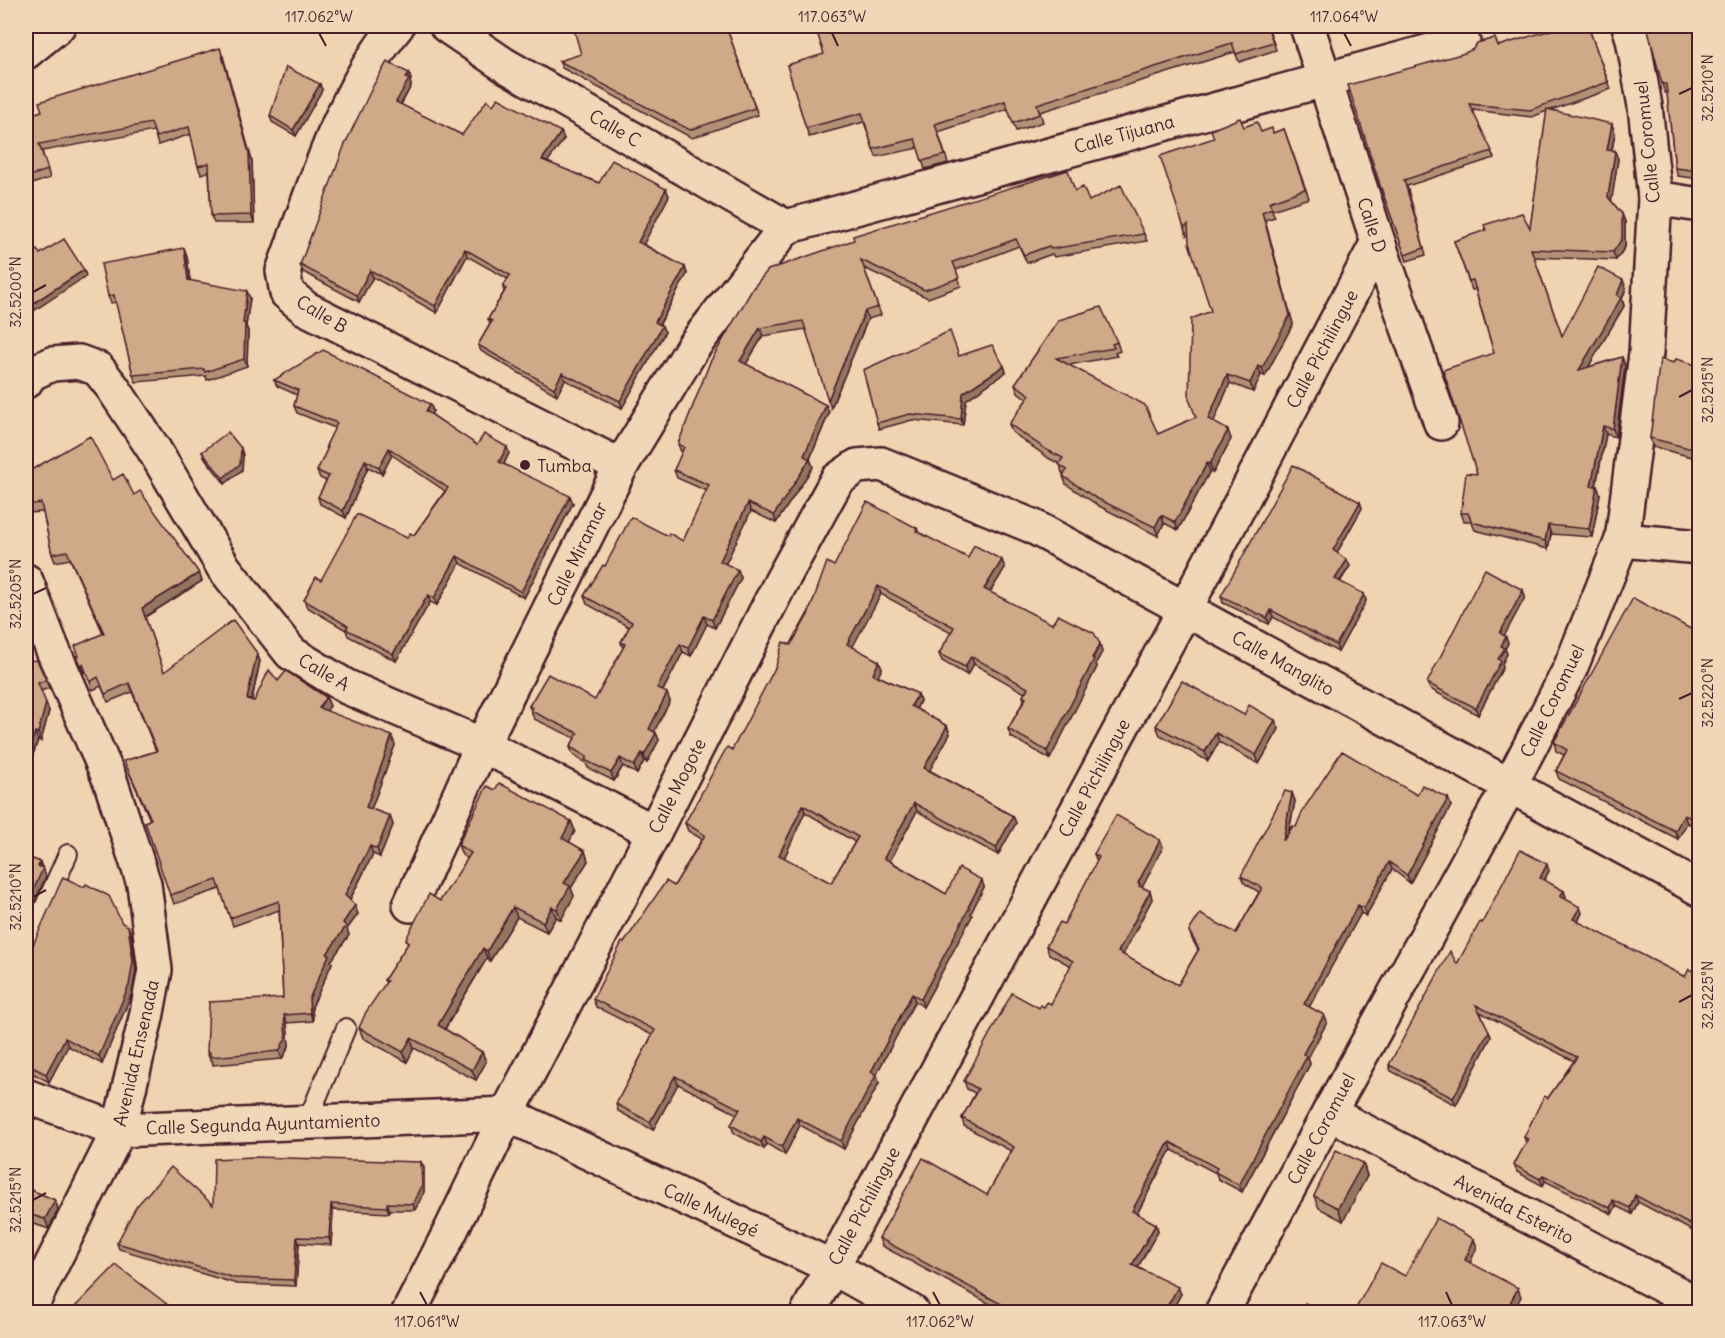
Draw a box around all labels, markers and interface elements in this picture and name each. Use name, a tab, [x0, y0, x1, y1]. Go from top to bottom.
text: 117.062°W	[285, 7, 353, 26]
text: 117.063°W	[798, 7, 866, 26]
text: 117.064°W	[1310, 7, 1378, 26]
text: 32.5210°N	[1698, 54, 1717, 122]
street label: Calle Coromuel	[1629, 80, 1665, 204]
street label: Calle C	[585, 104, 645, 152]
street label: Calle Tijuana	[1071, 110, 1177, 158]
street label: Calle D	[1352, 194, 1392, 256]
text: 32.5200°N	[6, 256, 25, 328]
street label: Calle Pichilingue	[1281, 286, 1363, 412]
street label: Calle B	[292, 290, 352, 338]
text: 32.5215°N	[1698, 357, 1717, 423]
place label: Tumba	[537, 454, 592, 477]
marker: Tumba	[518, 458, 532, 472]
street label: Calle Miramar	[542, 497, 612, 610]
text: 32.5205°N	[6, 559, 25, 629]
street label: Calle Manglito	[1228, 625, 1338, 701]
street label: Calle Coromuel	[1515, 641, 1589, 761]
street label: Calle A	[294, 648, 354, 696]
text: 32.5220°N	[1698, 658, 1717, 728]
street label: Calle Pichilingue	[1053, 715, 1135, 841]
street label: Calle Mogote	[643, 734, 711, 838]
text: 32.5210°N	[6, 863, 25, 931]
text: 32.5225°N	[1698, 961, 1717, 1029]
street label: Avenida Ensenada	[108, 977, 164, 1129]
street label: Calle Coromuel	[1282, 1069, 1360, 1189]
street label: Calle Segunda Ayuntamiento	[145, 1108, 381, 1140]
street label: Calle Pichilingue	[823, 1143, 905, 1269]
text: 32.5215°N	[6, 1167, 25, 1233]
street label: Avenida Esterito	[1450, 1169, 1578, 1249]
street label: Calle Mulegé	[660, 1178, 762, 1242]
text: 117.061°W	[394, 1312, 460, 1331]
text: 117.062°W	[906, 1312, 974, 1331]
text: 117.063°W	[1418, 1312, 1486, 1331]

